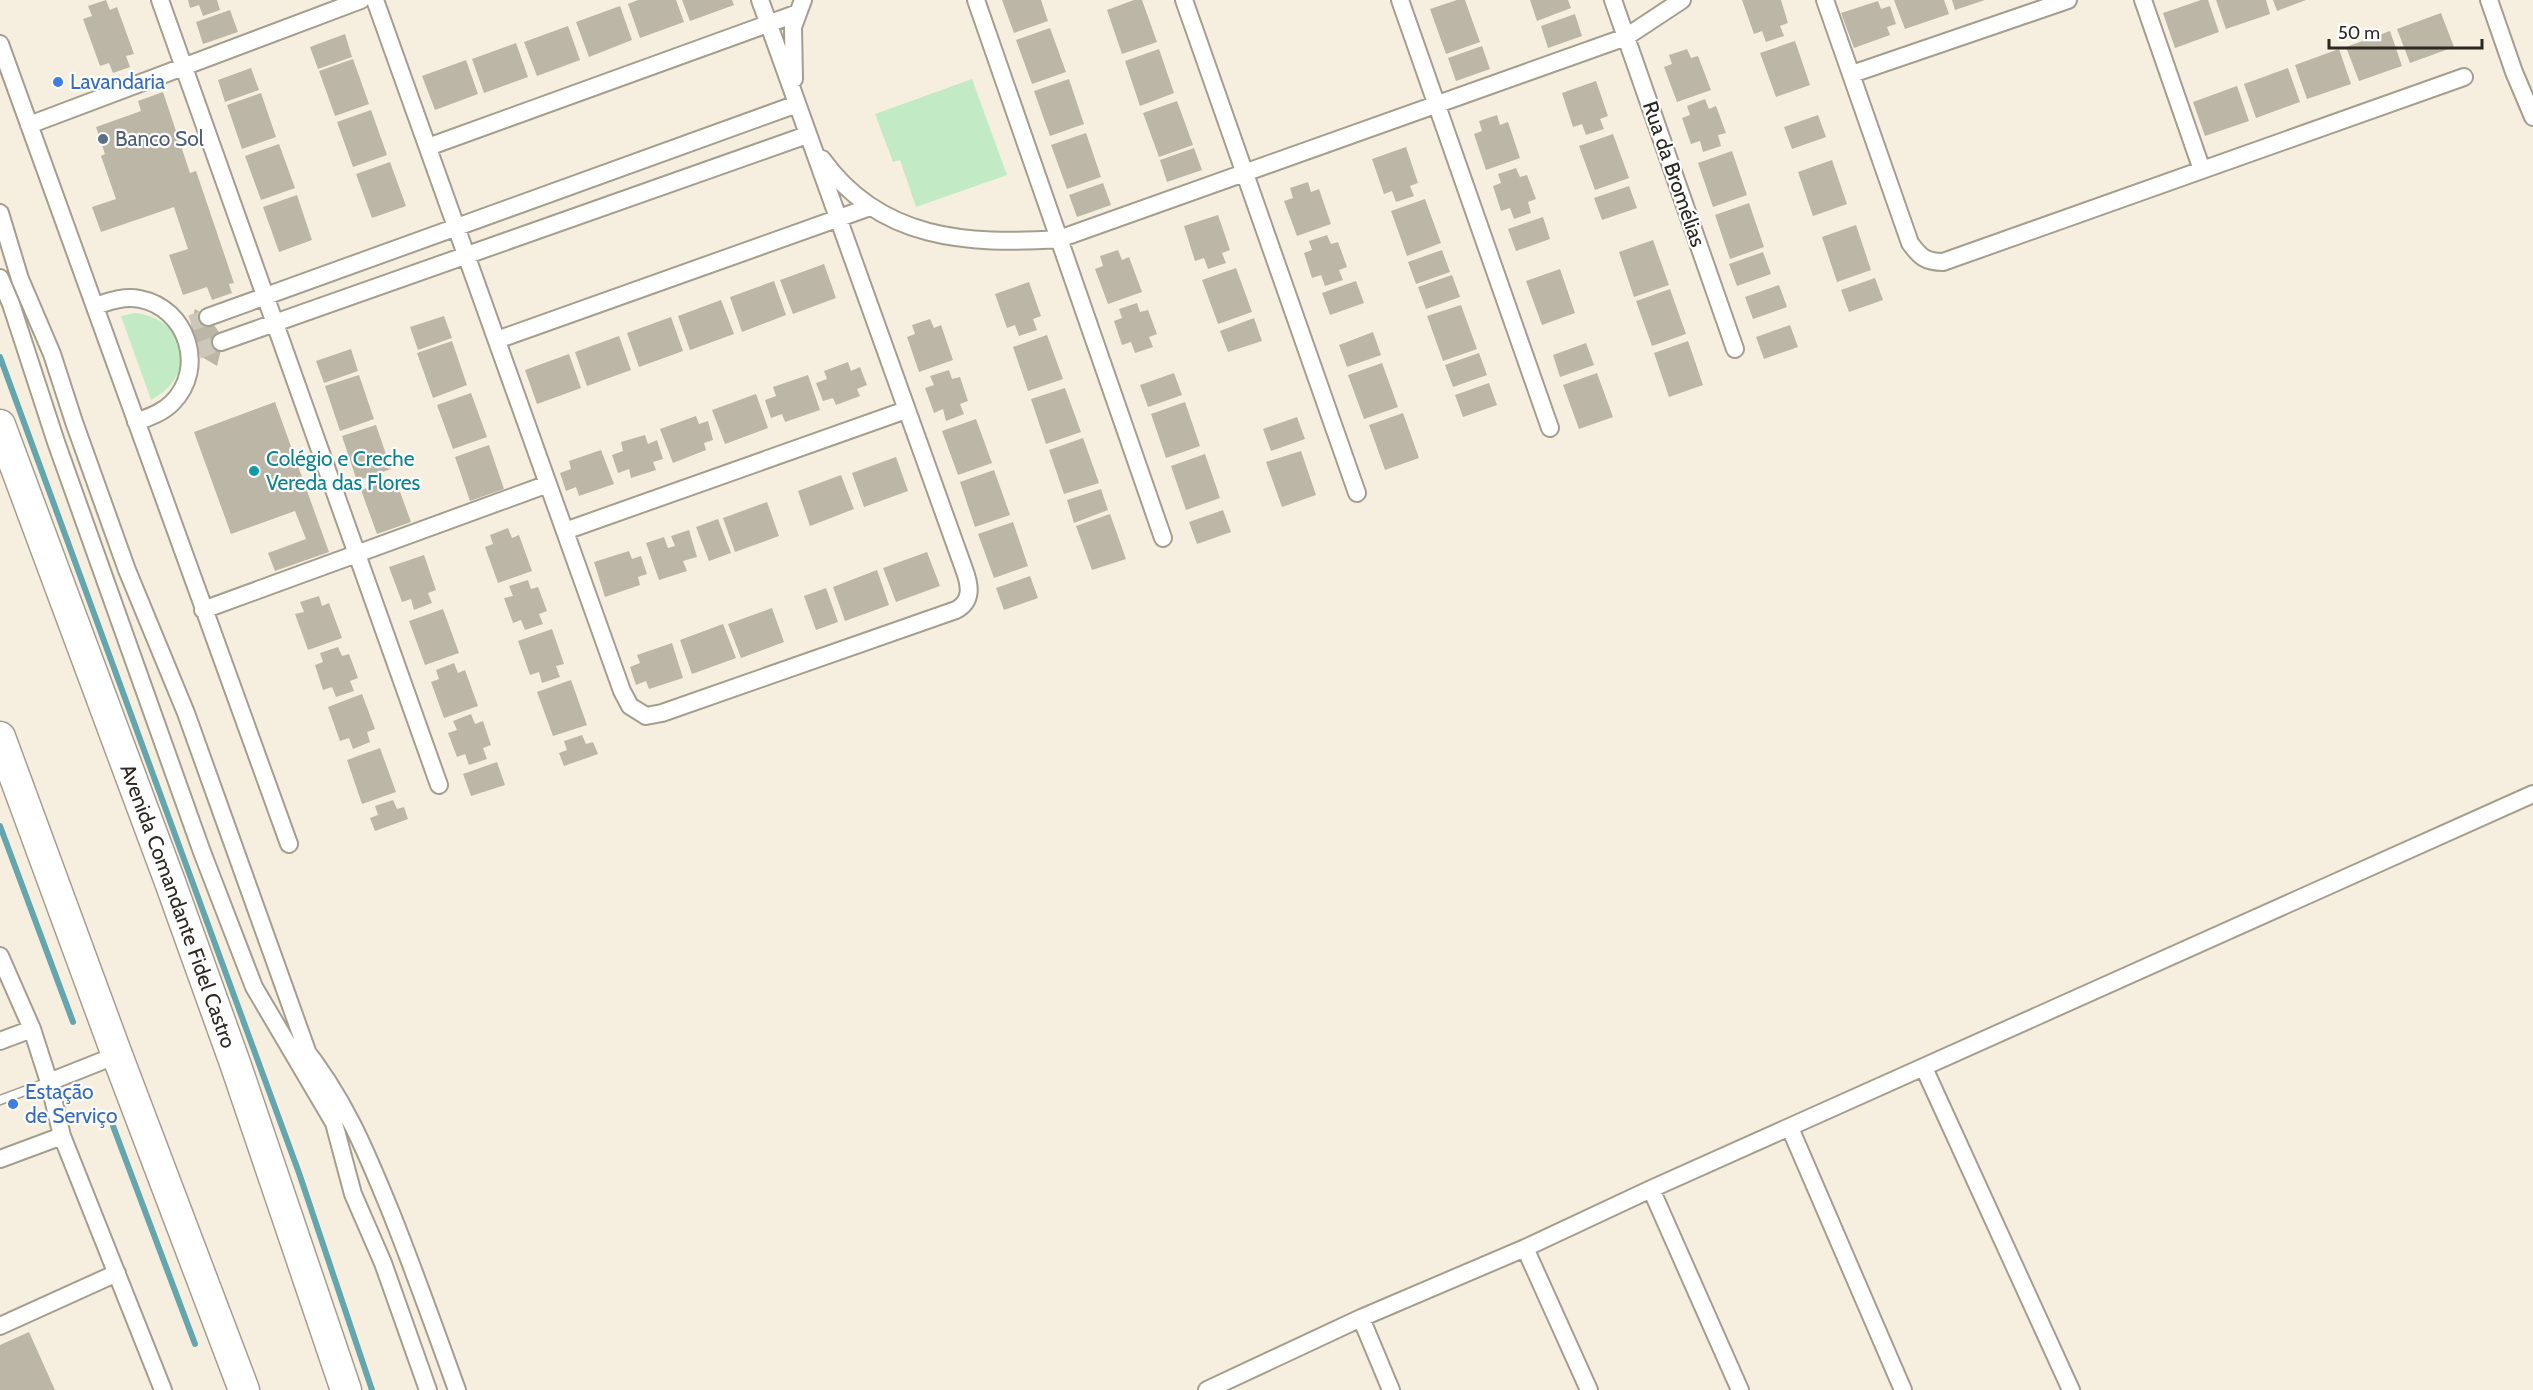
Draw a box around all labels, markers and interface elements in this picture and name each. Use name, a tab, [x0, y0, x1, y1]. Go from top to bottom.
scale bar	[2329, 12, 2482, 50]
text: 50 m	[2338, 22, 2380, 44]
place label: Lavandaria	[70, 69, 165, 94]
marker: Lavandaria	[51, 75, 65, 89]
street label: Rua da Bromélias	[1638, 98, 1711, 250]
place label: Banco Sol	[115, 126, 204, 151]
marker: Banco Sol	[96, 132, 110, 146]
place label: Colégio e Creche Vereda das Flores	[266, 446, 421, 495]
marker: Colégio e Creche Vereda das Flores	[247, 464, 261, 478]
street label: Avenida Comandante Fidel Castro	[115, 761, 242, 1051]
place label: Estação de Serviço	[25, 1079, 118, 1128]
marker: Estação de Serviço	[6, 1097, 20, 1111]

